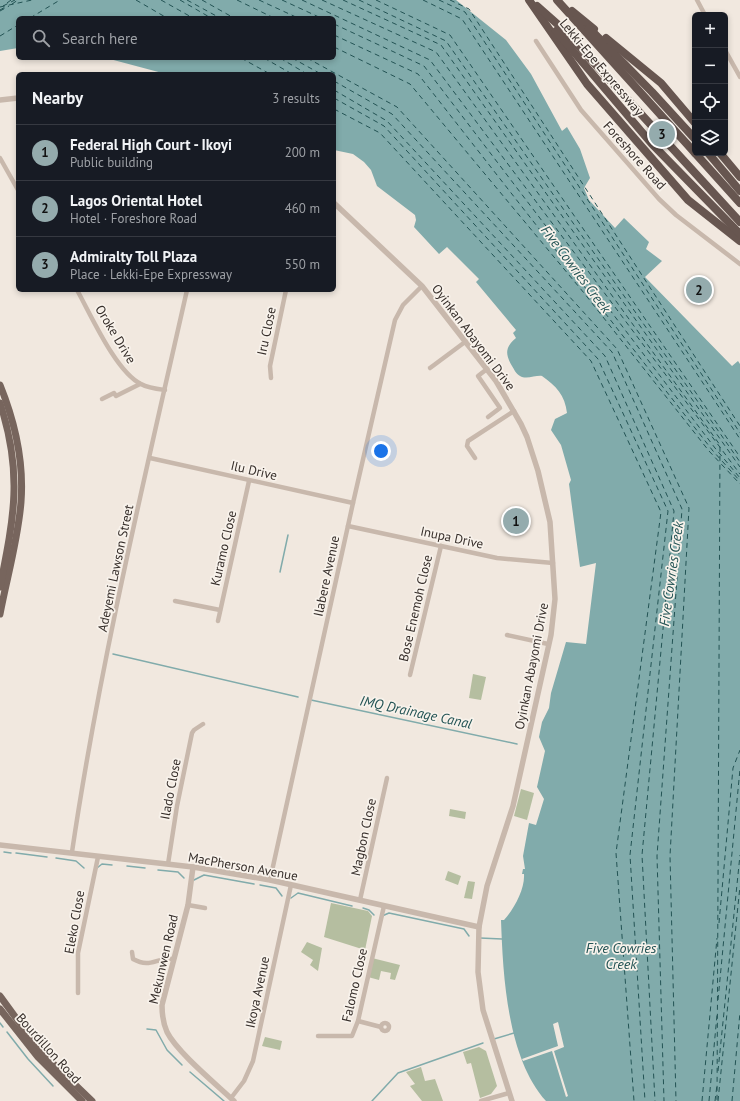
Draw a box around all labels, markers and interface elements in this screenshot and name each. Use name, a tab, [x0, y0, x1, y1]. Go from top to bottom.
map controls	[692, 12, 728, 156]
button: +	[692, 12, 728, 48]
street label: Lekki-Epe Expressway	[556, 15, 647, 120]
search box	[16, 16, 336, 60]
icon: search	[30, 27, 52, 49]
text: Search here	[62, 29, 138, 48]
button: −	[692, 48, 728, 84]
button: locate	[692, 84, 728, 120]
text: Nearby	[32, 87, 83, 109]
text: 3 results	[272, 90, 320, 107]
street label: Foreshore Road	[599, 118, 670, 193]
pin: 3	[649, 119, 675, 149]
button: layers	[692, 120, 728, 156]
text: Federal High Court - Ikoyi	[70, 135, 232, 154]
text: 1	[41, 144, 49, 161]
text: 200 m	[285, 144, 320, 161]
text: Public building	[70, 154, 153, 171]
text: Lagos Oriental Hotel	[70, 191, 202, 210]
text: 2	[41, 200, 49, 217]
text: 460 m	[285, 200, 320, 217]
text: Hotel · Foreshore Road	[70, 210, 197, 227]
water label: Five Cowries Creek	[537, 222, 615, 317]
text: Admiralty Toll Plaza	[70, 247, 197, 266]
text: 3	[41, 256, 49, 273]
text: 550 m	[285, 256, 320, 273]
text: Place · Lekki-Epe Expressway	[70, 266, 232, 283]
pin: 2	[686, 275, 712, 305]
street label: Oyinkan Abayomi Drive	[428, 281, 519, 394]
street label: Oroke Drive	[91, 302, 140, 367]
street label: Iru Close	[253, 305, 280, 357]
your location	[371, 441, 391, 461]
street label: Ilu Drive	[229, 457, 279, 484]
street label: Adeyemi Lawson Street	[94, 502, 137, 633]
pin: 1	[503, 506, 529, 536]
street label: Kuramo Close	[207, 509, 240, 587]
water label: Five Cowries Creek	[655, 520, 687, 627]
street label: Inupa Drive	[419, 523, 485, 552]
street label: Ilabere Avenue	[310, 534, 343, 618]
street label: Bose Enemoh Close	[395, 553, 436, 663]
street label: Oyinkan Abayomi Drive	[511, 601, 552, 731]
water label: IMQ Drainage Canal	[358, 691, 474, 733]
street label: Ilado Close	[156, 757, 185, 821]
street label: Magbon Close	[347, 797, 380, 877]
street label: MacPherson Avenue	[187, 848, 299, 885]
street label: Eleko Close	[61, 889, 88, 955]
street label: Mekunwen Road	[145, 913, 182, 1006]
water label: Five Cowries Creek	[586, 939, 657, 973]
street label: Falomo Close	[338, 947, 371, 1024]
street label: Ikoya Avenue	[242, 955, 273, 1029]
street label: Bourdillon Road	[12, 1010, 85, 1087]

